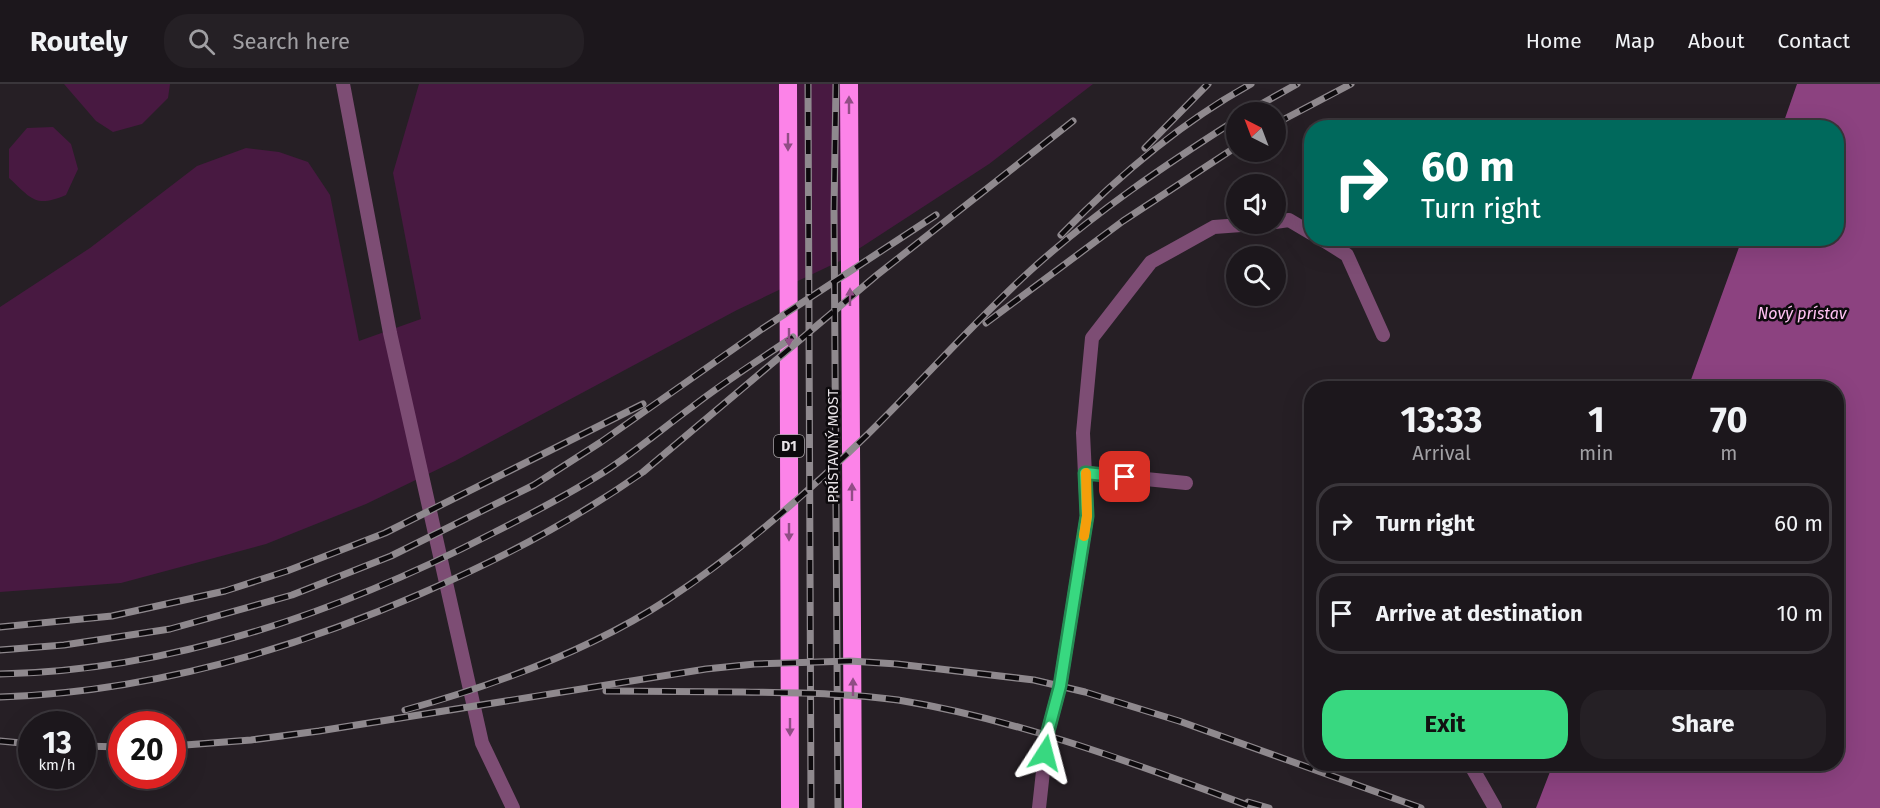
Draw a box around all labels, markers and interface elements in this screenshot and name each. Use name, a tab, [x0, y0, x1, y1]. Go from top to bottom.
search box	[164, 14, 584, 68]
text: Routely	[30, 25, 128, 58]
icon: search	[185, 25, 218, 58]
text: Search here	[233, 28, 350, 55]
text: Home	[1526, 28, 1582, 54]
text: Map	[1615, 28, 1655, 54]
text: About	[1688, 28, 1745, 54]
text: Contact	[1778, 28, 1850, 54]
one-way arrow	[844, 95, 854, 114]
north arrow	[1226, 102, 1286, 162]
map controls	[1226, 102, 1286, 306]
one-way arrow	[783, 133, 793, 152]
text: 60 m	[1421, 142, 1515, 192]
icon: right	[1322, 144, 1400, 222]
button: sound	[1226, 174, 1286, 234]
text: Turn right	[1421, 193, 1541, 225]
button: search	[1226, 246, 1286, 306]
one-way arrow	[846, 287, 855, 306]
water label: Nový prístav	[1757, 304, 1848, 323]
one-way arrow	[784, 328, 794, 347]
street label: PRÍSTAVNÝ MOST	[824, 389, 842, 503]
text: 13:33	[1400, 398, 1483, 442]
text: 1	[1588, 398, 1605, 442]
text: 70	[1710, 398, 1748, 442]
road number: D1	[774, 435, 804, 457]
text: Arrival	[1412, 441, 1471, 465]
text: min	[1579, 441, 1614, 465]
text: m	[1720, 441, 1737, 465]
pin	[1099, 451, 1150, 502]
icon: arrive	[1108, 460, 1141, 493]
one-way arrow	[847, 482, 857, 501]
icon: right	[1325, 507, 1358, 540]
text: Turn right	[1376, 510, 1475, 537]
text: 60 m	[1774, 510, 1823, 537]
one-way arrow	[784, 523, 794, 542]
icon: arrive	[1325, 597, 1358, 630]
text: Arrive at destination	[1376, 600, 1583, 627]
text: 10 m	[1777, 600, 1823, 627]
one-way arrow	[848, 677, 858, 696]
button: Exit	[1322, 690, 1568, 759]
button: Share	[1580, 690, 1826, 759]
speed limit sign: 20	[108, 711, 186, 789]
one-way arrow	[785, 718, 795, 737]
position arrow	[1013, 721, 1077, 785]
text: 13	[42, 725, 72, 761]
text: km/h	[38, 756, 76, 774]

